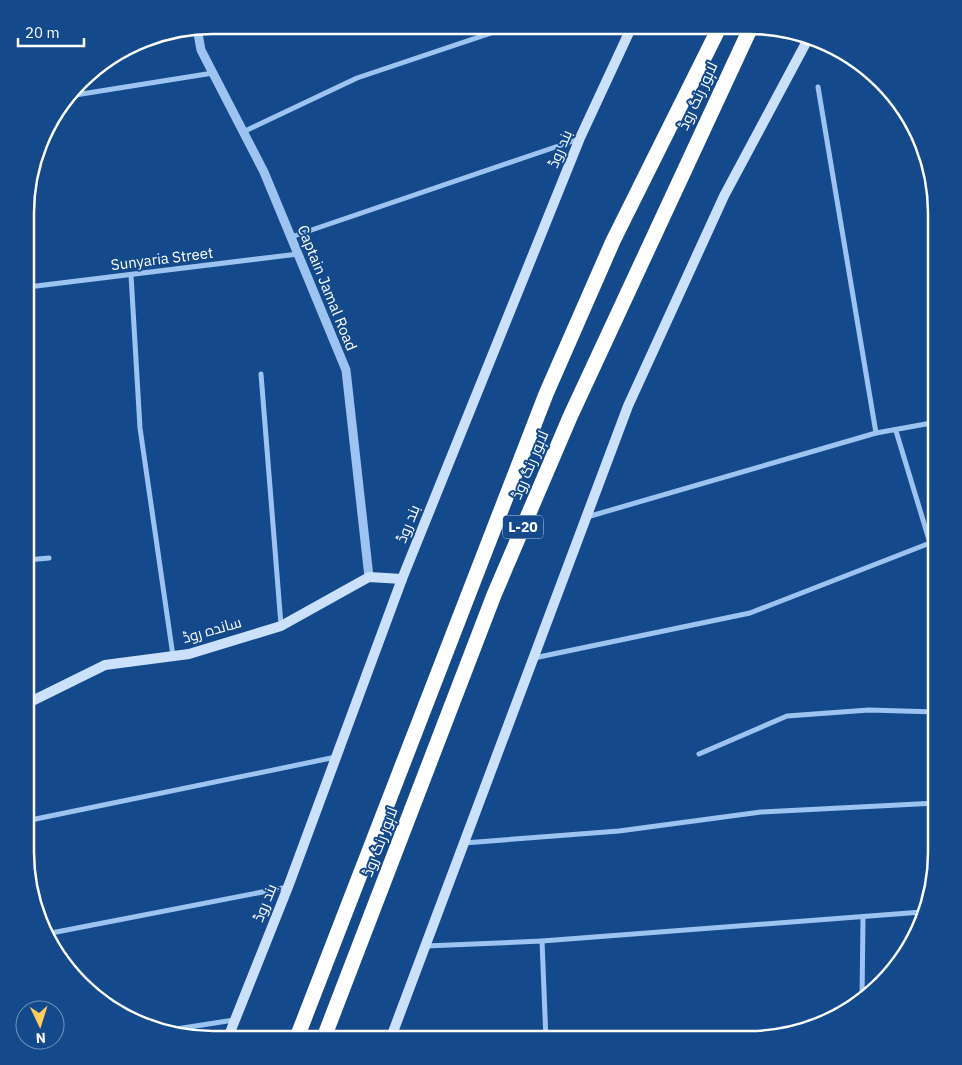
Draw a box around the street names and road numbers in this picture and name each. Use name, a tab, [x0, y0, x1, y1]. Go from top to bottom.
street label: لاہور رنگ روڈ	[674, 59, 722, 133]
street label: بند روڈ	[543, 127, 576, 171]
street label: Captain Jamal Road	[294, 222, 361, 353]
street label: Sunyaria Street	[110, 243, 214, 274]
street label: لاہور رنگ روڈ	[507, 428, 553, 502]
street label: بند روڈ	[391, 502, 424, 546]
road number: L-20	[503, 516, 543, 538]
street label: ساندہ روڈ	[180, 612, 244, 647]
street label: لاہور رنگ روڈ	[358, 804, 402, 880]
street label: بند روڈ	[248, 881, 281, 925]

